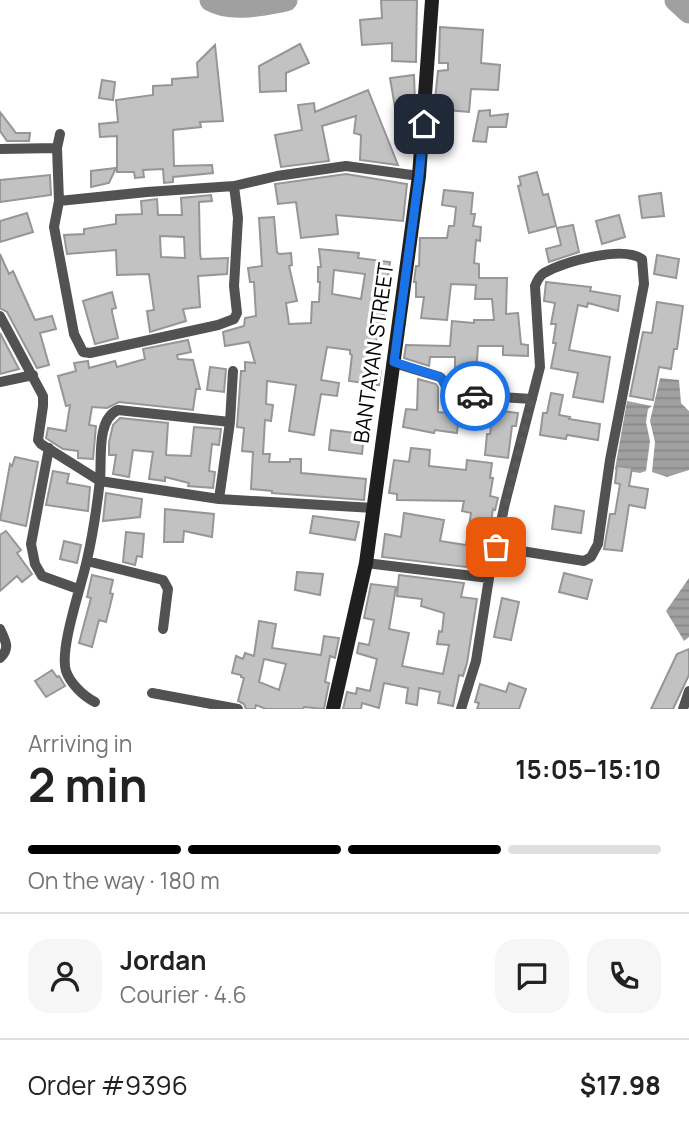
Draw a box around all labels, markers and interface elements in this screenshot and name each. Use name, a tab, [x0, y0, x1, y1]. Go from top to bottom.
pin	[394, 94, 454, 154]
icon: home	[405, 105, 443, 143]
street label: BANTAYAN STREET	[346, 260, 400, 445]
courier	[440, 361, 510, 431]
icon: car	[456, 377, 494, 415]
pin	[466, 517, 526, 577]
icon: bag	[477, 528, 515, 566]
text: Arriving in	[28, 727, 133, 759]
text: 15:05–15:10	[515, 751, 661, 787]
text: 2 min	[28, 753, 148, 816]
text: On the way · 180 m	[28, 864, 220, 896]
button: person	[28, 939, 102, 1013]
button: chat	[495, 939, 569, 1013]
button: phone	[587, 939, 661, 1013]
text: Jordan	[120, 942, 206, 978]
text: Courier · 4.6	[120, 978, 247, 1010]
text: Order #9396	[28, 1067, 188, 1103]
text: $17.98	[580, 1067, 661, 1103]

